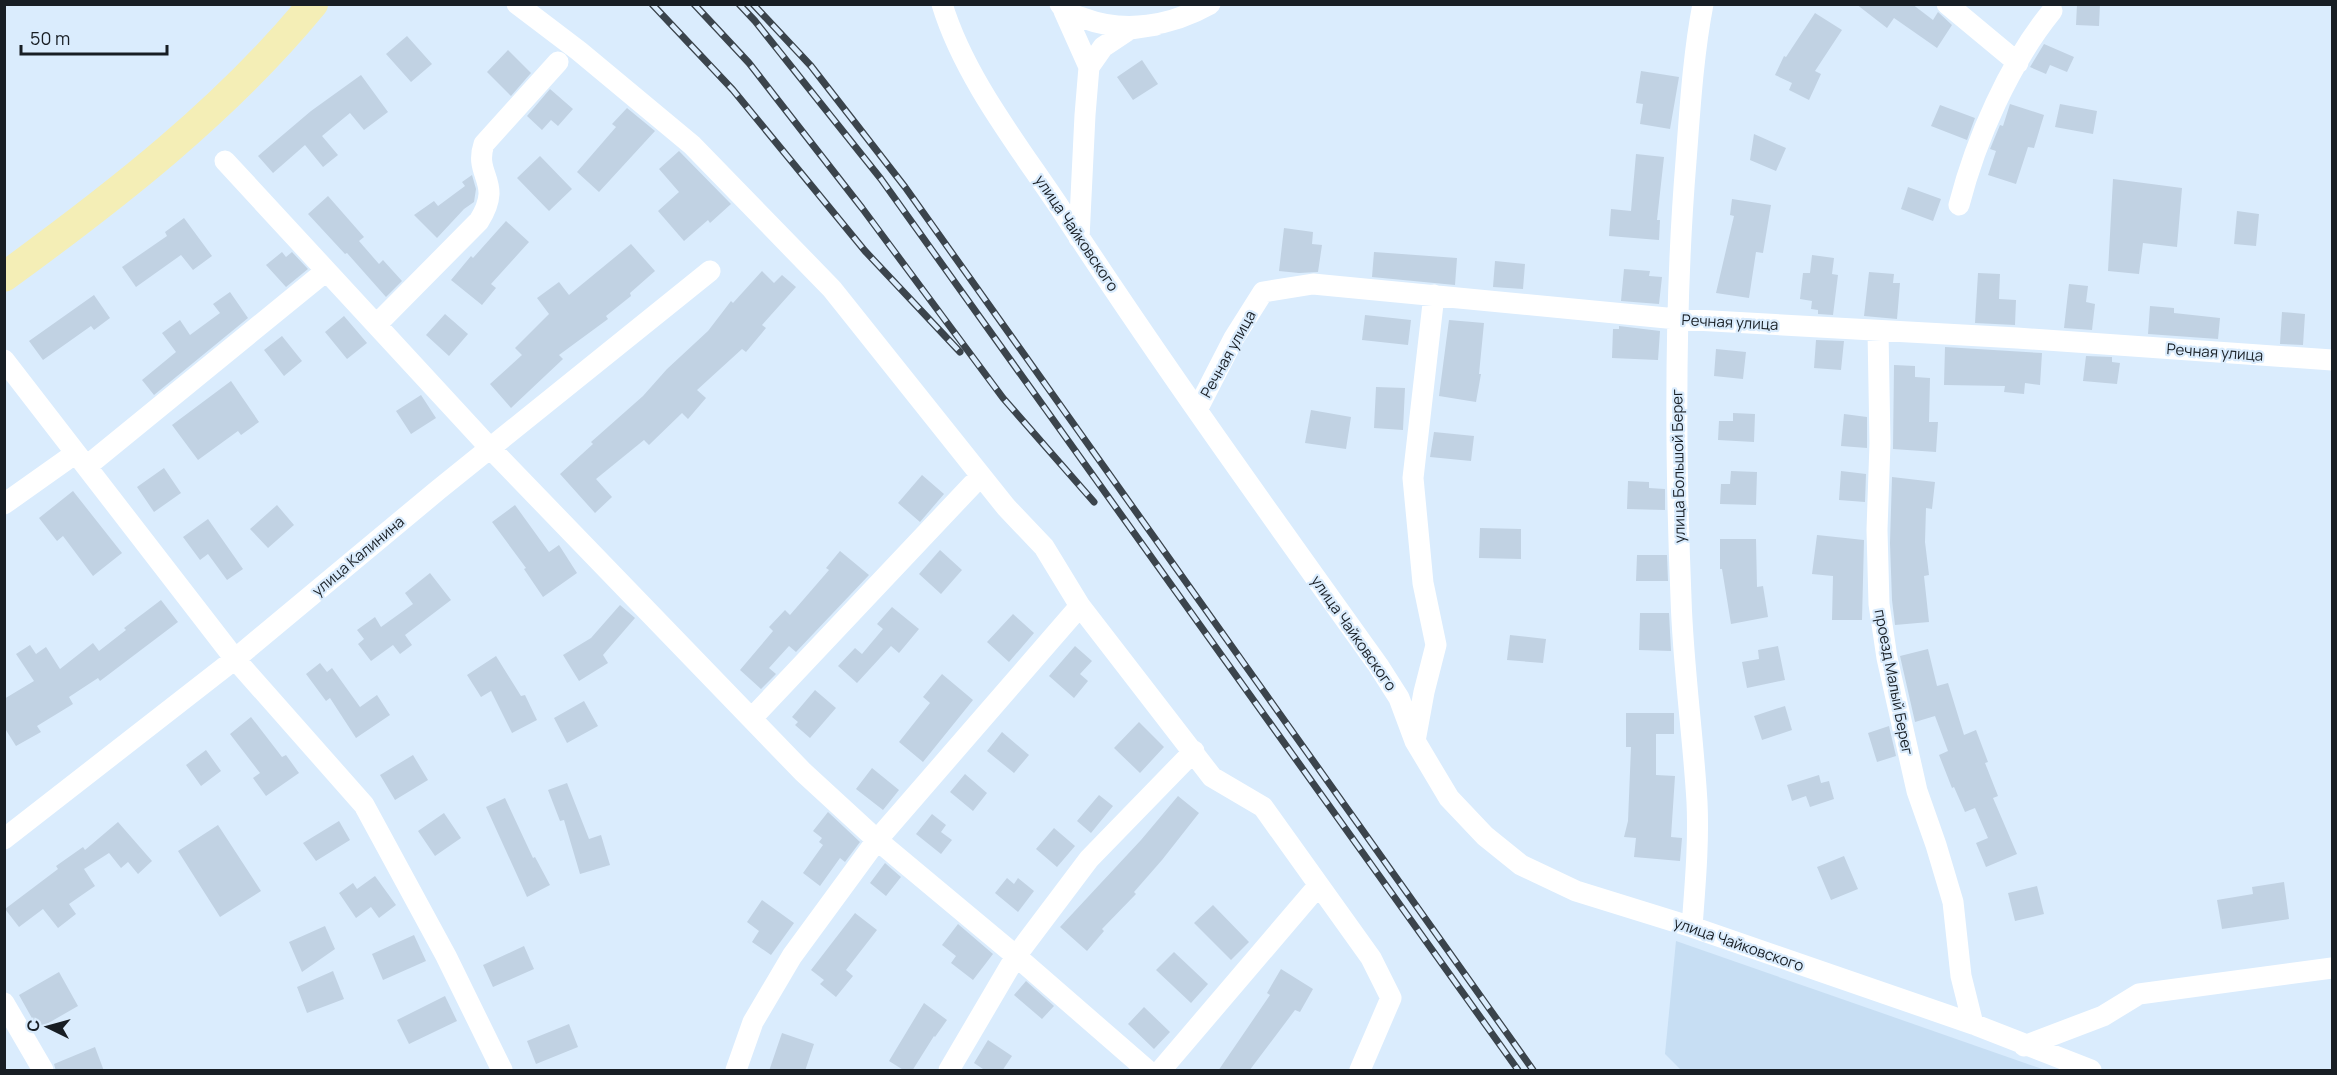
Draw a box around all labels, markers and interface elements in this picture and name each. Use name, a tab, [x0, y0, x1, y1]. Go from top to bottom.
scale bar	[21, 18, 166, 56]
text: 50 m	[30, 26, 70, 50]
street label: улица Чайковского	[1030, 171, 1124, 295]
street label: Речная улица	[1195, 307, 1261, 401]
street label: Речная улица	[1681, 309, 1779, 335]
street label: Речная улица	[2166, 338, 2264, 366]
street label: улица Большой Берег	[1666, 389, 1690, 543]
street label: улица Калинина	[307, 511, 409, 601]
street label: улица Чайковского	[1306, 571, 1402, 695]
street label: проезд Малый Берег	[1870, 607, 1918, 757]
street label: улица Чайковского	[1671, 912, 1807, 976]
north arrow	[18, 997, 78, 1057]
text: С	[22, 1019, 45, 1033]

